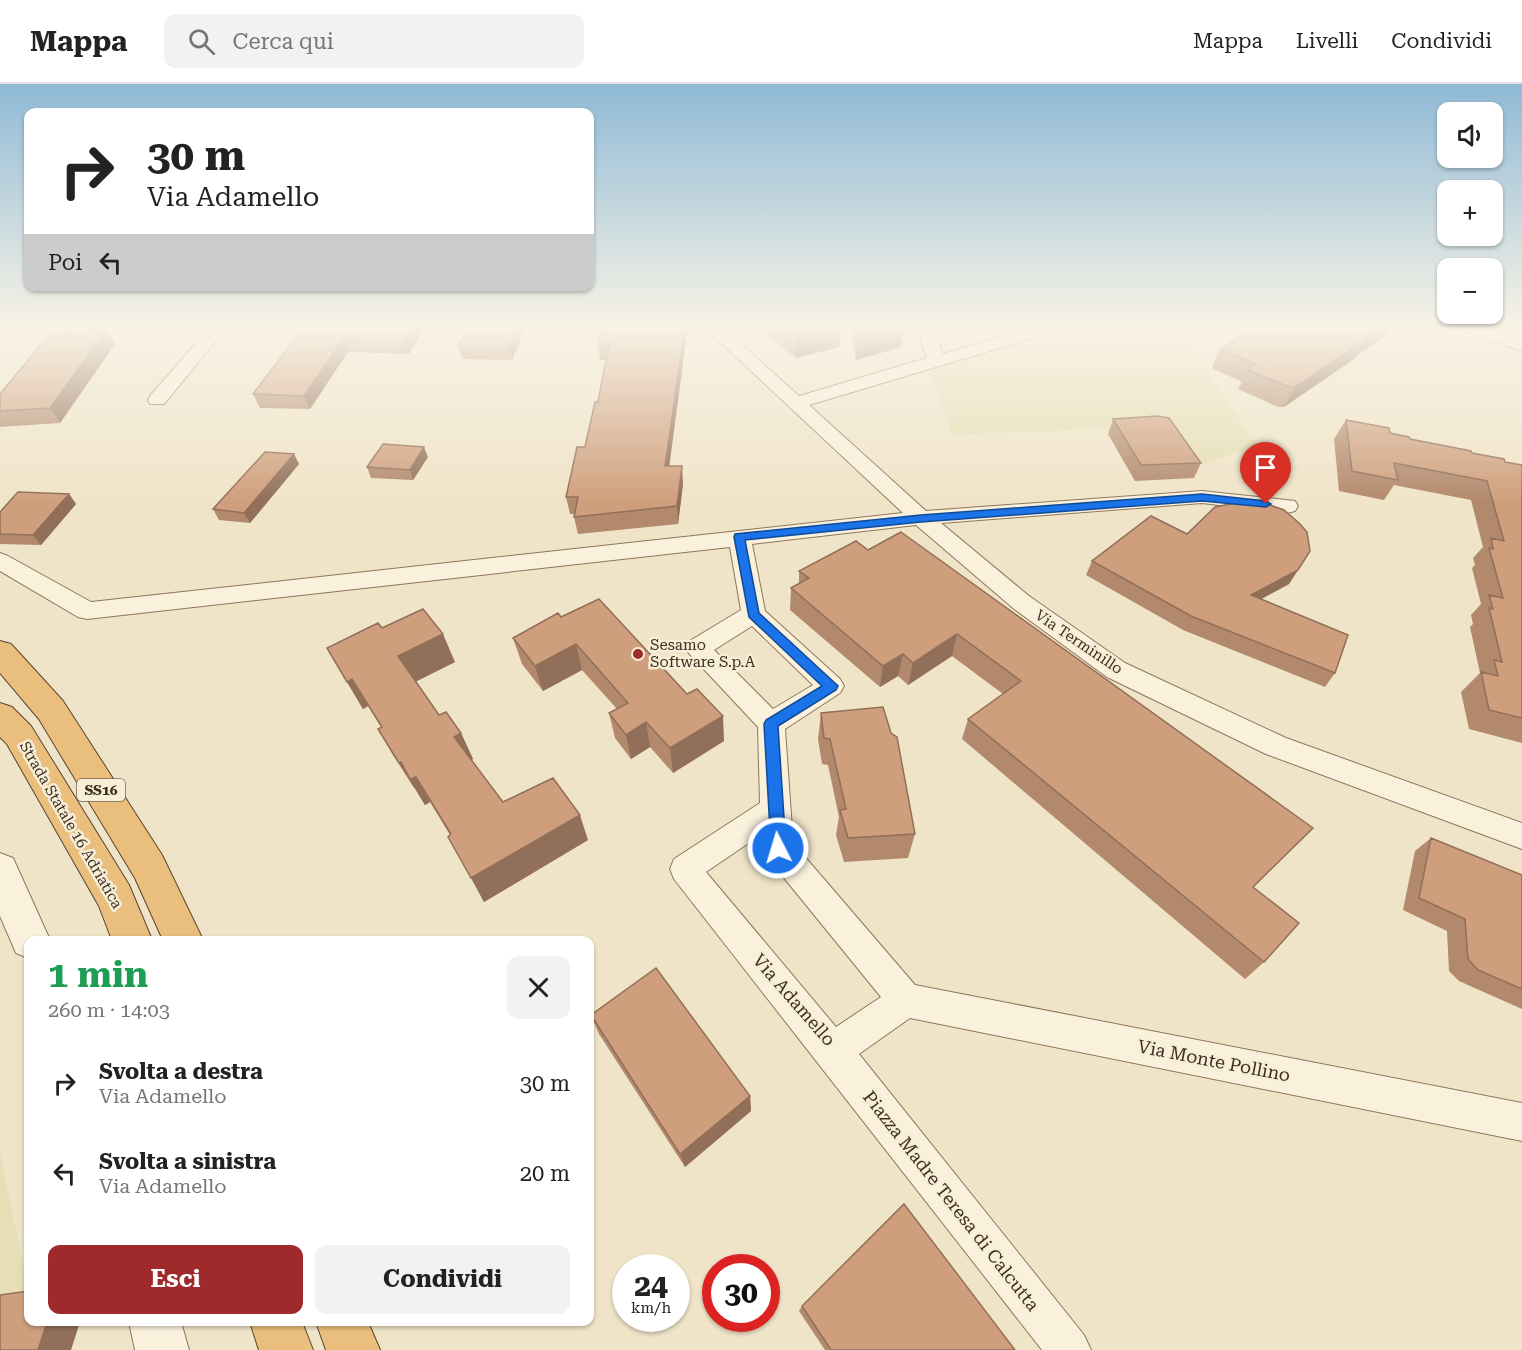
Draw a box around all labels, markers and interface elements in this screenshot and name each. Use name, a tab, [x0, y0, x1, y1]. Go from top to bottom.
search box	[164, 14, 584, 68]
text: Mappa	[30, 25, 128, 58]
icon: search	[185, 25, 218, 58]
text: Cerca qui	[233, 29, 334, 54]
text: Mappa	[1193, 29, 1263, 53]
text: Livelli	[1296, 29, 1358, 53]
text: Condividi	[1391, 29, 1492, 53]
map controls	[1437, 102, 1503, 324]
button: sound	[1437, 102, 1503, 168]
text: 30 m	[147, 131, 245, 180]
icon: right	[48, 132, 126, 210]
button: +	[1437, 180, 1503, 246]
text: Via Adamello	[147, 181, 319, 213]
icon: left	[94, 246, 127, 279]
text: Poi	[48, 250, 82, 275]
button: −	[1437, 258, 1503, 324]
pin	[1240, 442, 1291, 504]
icon: arrive	[1249, 451, 1282, 484]
street label: Via Terminillo	[1032, 606, 1126, 678]
place label: Sesamo Software S.p.A	[650, 636, 756, 671]
marker: Sesamo Software S.p.A	[631, 647, 645, 661]
street label: Strada Statale 16 Adriatica	[16, 738, 126, 912]
road number: SS16	[77, 779, 125, 801]
position arrow	[746, 816, 810, 880]
street label: Via Adamello	[749, 949, 840, 1050]
text: 1 min	[48, 954, 148, 996]
button: close	[507, 956, 570, 1019]
text: 260 m · 14:03	[48, 998, 170, 1022]
street label: Via Monte Pollino	[1136, 1035, 1292, 1086]
text: Svolta a destra	[99, 1059, 263, 1084]
icon: right	[48, 1067, 81, 1100]
text: 30 m	[520, 1071, 570, 1096]
text: Via Adamello	[99, 1084, 227, 1108]
street label: Piazza Madre Teresa di Calcutta	[859, 1086, 1044, 1315]
text: Svolta a sinistra	[99, 1149, 276, 1174]
icon: left	[48, 1157, 81, 1190]
text: 20 m	[520, 1161, 570, 1186]
text: Via Adamello	[99, 1174, 227, 1198]
button: Esci	[48, 1245, 303, 1314]
button: Condividi	[315, 1245, 570, 1314]
speed limit sign: 30	[702, 1254, 780, 1332]
text: 24	[634, 1268, 668, 1303]
text: km/h	[631, 1299, 671, 1317]

